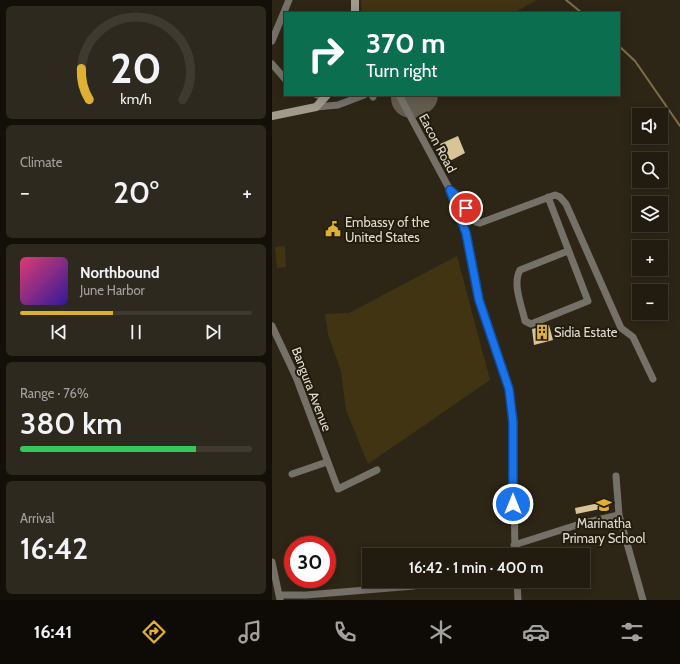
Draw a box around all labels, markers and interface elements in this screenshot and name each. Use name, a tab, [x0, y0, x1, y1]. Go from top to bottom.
text: 370 m	[366, 26, 446, 60]
icon: right	[300, 28, 352, 80]
text: 20	[110, 43, 162, 93]
text: Turn right	[366, 60, 437, 82]
text: km/h	[120, 90, 152, 108]
map controls	[632, 108, 668, 320]
button: sound	[632, 108, 668, 144]
street label: Eacon Road	[416, 111, 460, 175]
button: search	[632, 152, 668, 188]
text: Climate	[20, 154, 62, 170]
text: 20°	[113, 174, 159, 211]
text: −	[20, 179, 30, 206]
text: +	[242, 179, 252, 206]
pin	[449, 191, 483, 225]
button: layers	[632, 196, 668, 232]
icon: arrive	[455, 197, 477, 219]
place label: Embassy of the United States	[345, 214, 430, 245]
public building icon: Embassy of the United States	[324, 220, 342, 238]
button: +	[632, 240, 668, 276]
text: Northbound	[80, 264, 160, 282]
text: June Harbor	[80, 282, 145, 298]
button: −	[632, 284, 668, 320]
icon: previous	[48, 321, 70, 343]
icon: pause	[125, 321, 147, 343]
icon: next	[202, 321, 224, 343]
building icon: Sidia Estate	[533, 323, 551, 341]
place label: Sidia Estate	[554, 324, 618, 340]
street label: Bangura Avenue	[289, 345, 336, 434]
text: Range · 76%	[20, 385, 89, 401]
text: 380 km	[20, 405, 122, 442]
position arrow	[492, 483, 534, 525]
school or university icon: Marinatha Primary School	[595, 496, 613, 514]
text: Arrival	[20, 510, 55, 526]
place label: Marinatha Primary School	[562, 515, 646, 546]
text: 16:42	[20, 530, 88, 567]
speed limit sign: 30	[284, 536, 336, 588]
text: 16:42 · 1 min · 400 m	[409, 559, 543, 577]
icon: directions	[140, 618, 168, 646]
icon: music	[236, 618, 264, 646]
icon: phone	[331, 618, 359, 646]
icon: climate	[427, 618, 455, 646]
icon: car	[522, 618, 550, 646]
icon: filters	[618, 618, 646, 646]
text: 16:41	[34, 621, 72, 643]

